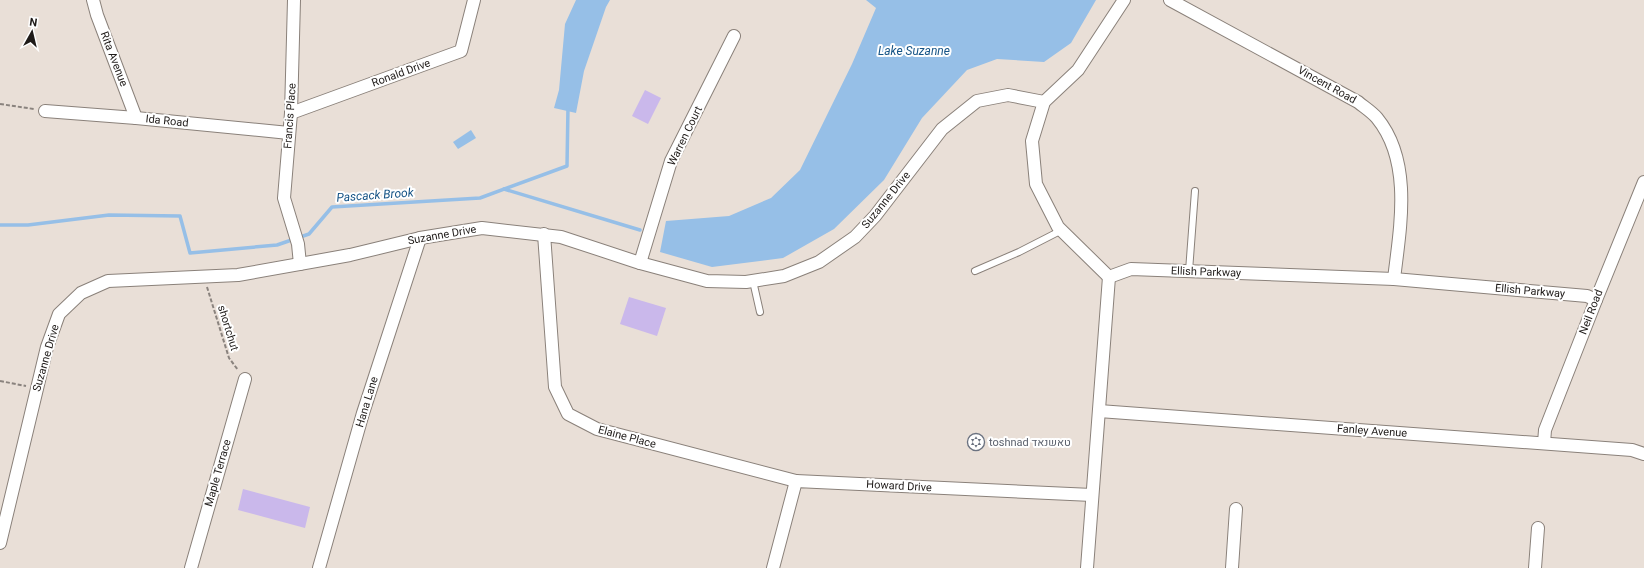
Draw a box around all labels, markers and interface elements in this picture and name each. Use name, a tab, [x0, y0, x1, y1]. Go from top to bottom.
north arrow	[12, 12, 52, 52]
text: N	[29, 16, 38, 30]
street label: Rita Avenue	[98, 30, 130, 88]
water label: Lake Suzanne	[878, 44, 950, 58]
street label: Ronald Drive	[370, 56, 432, 90]
street label: Vincent Road	[1295, 64, 1359, 106]
street label: Francis Place	[281, 83, 299, 149]
street label: Warren Court	[665, 104, 705, 168]
street label: Ida Road	[145, 112, 189, 130]
street label: Suzanne Drive	[859, 169, 913, 231]
water label: Pascack Brook	[336, 185, 415, 205]
street label: Suzanne Drive	[407, 223, 477, 247]
street label: Ellish Parkway	[1171, 264, 1242, 280]
street label: Ellish Parkway	[1494, 281, 1566, 301]
street label: Neil Road	[1577, 288, 1605, 336]
street label: shortchut	[215, 304, 241, 353]
street label: Suzanne Drive	[30, 323, 62, 393]
street label: Hana Lane	[353, 375, 381, 429]
street label: Fanley Avenue	[1336, 422, 1408, 440]
street label: Elaine Place	[597, 423, 658, 451]
synagogue icon: toshnad טאשנאד	[966, 432, 986, 452]
place label: toshnad טאשנאד	[989, 436, 1071, 449]
street label: Maple Terrace	[202, 438, 234, 508]
street label: Howard Drive	[866, 478, 932, 494]

